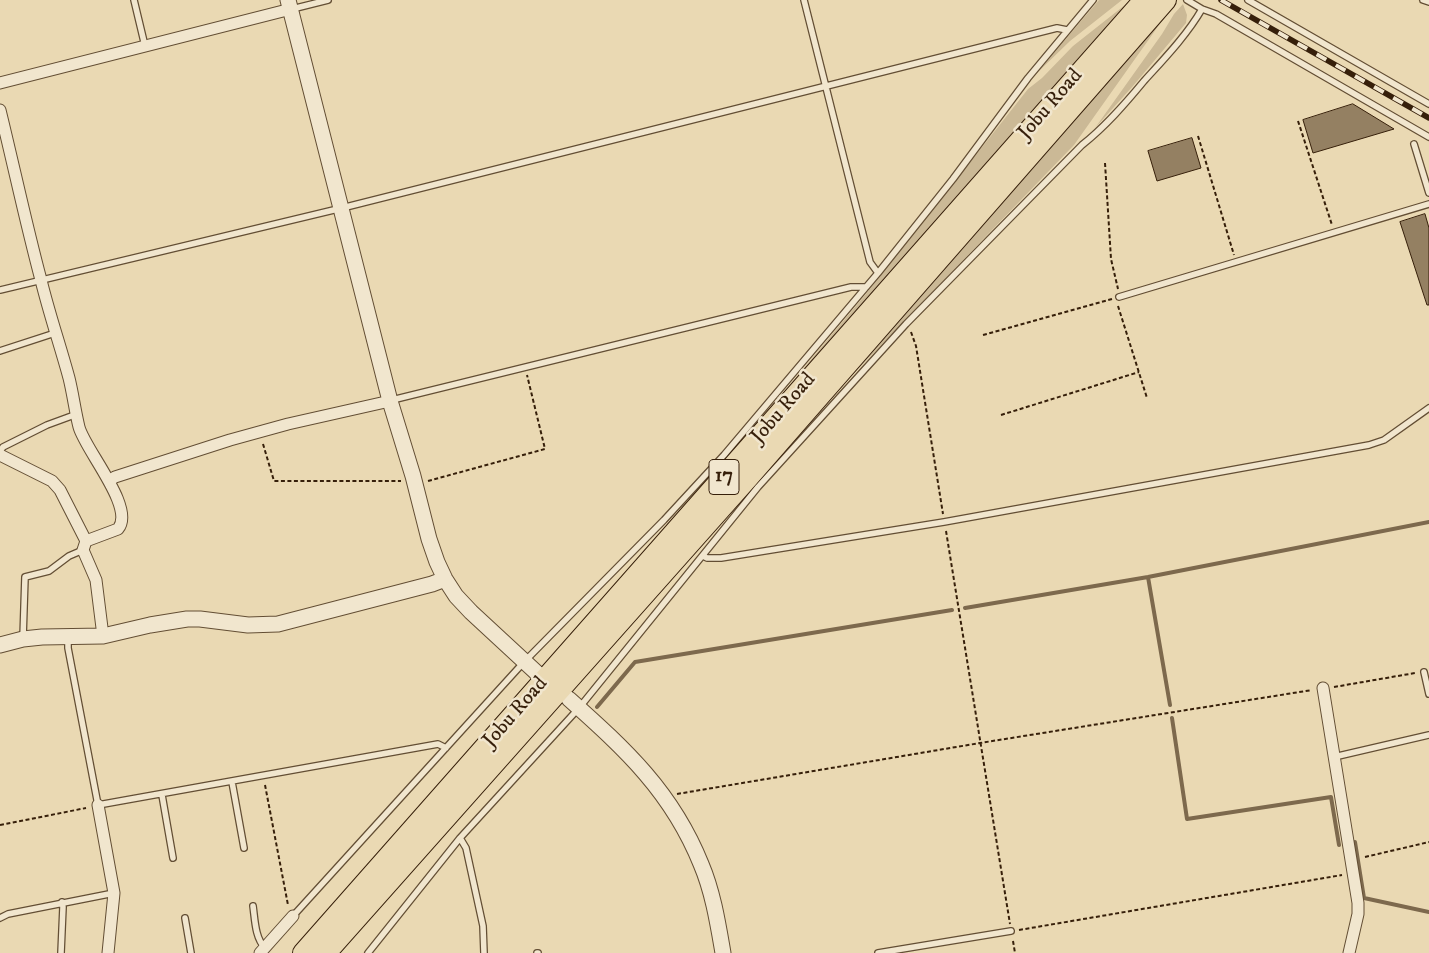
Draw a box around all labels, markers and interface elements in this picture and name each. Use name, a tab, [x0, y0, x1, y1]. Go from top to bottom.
street label: Jobu Road	[1013, 64, 1089, 146]
street label: Jobu Road	[746, 368, 822, 450]
road number: 17	[709, 460, 739, 494]
street label: Jobu Road	[478, 672, 554, 754]

